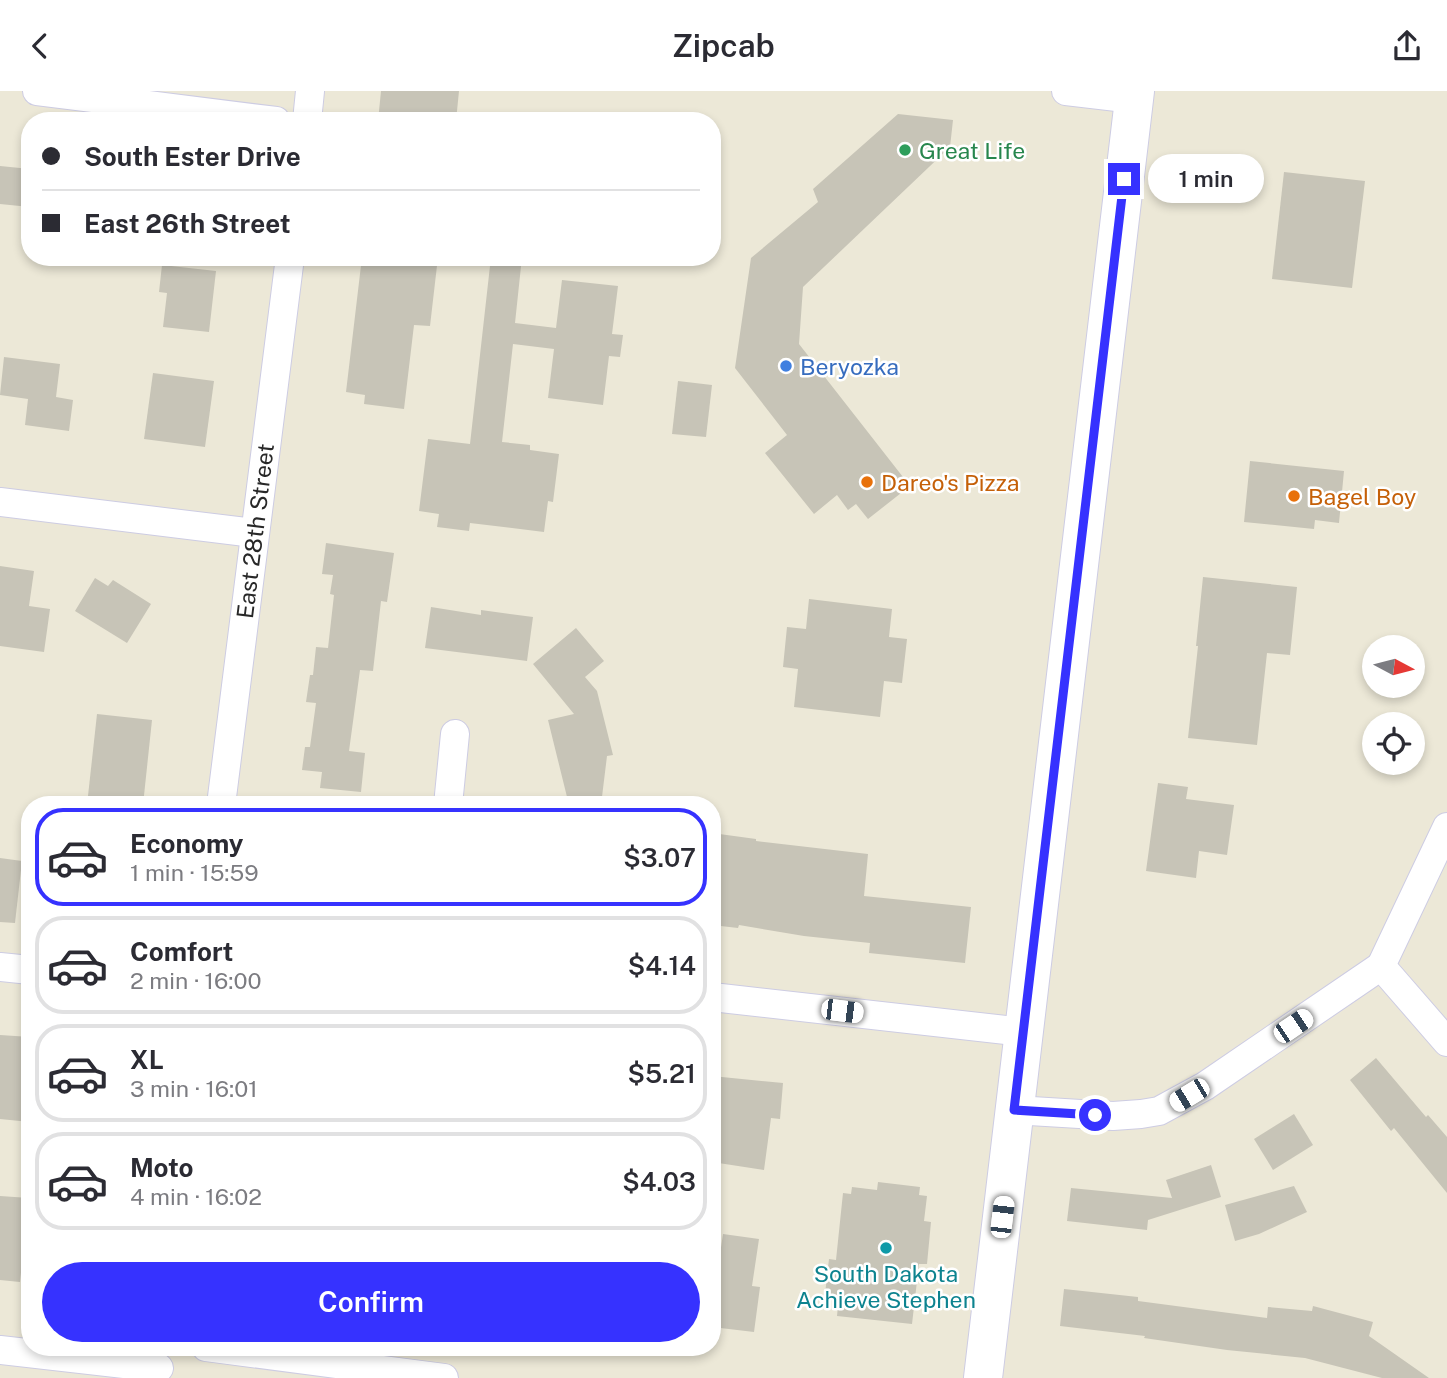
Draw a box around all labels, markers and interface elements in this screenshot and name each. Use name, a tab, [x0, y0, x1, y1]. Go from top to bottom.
icon: back	[21, 27, 59, 65]
text: Zipcab	[672, 27, 775, 64]
icon: share	[1388, 27, 1426, 65]
place label: Great Life	[919, 137, 1025, 164]
text: South Ester Drive	[84, 141, 301, 172]
marker: Great Life	[897, 142, 913, 158]
callout: 1 min	[1148, 155, 1264, 203]
route end	[1108, 163, 1140, 195]
text: 1 min	[1179, 165, 1233, 192]
text: East 26th Street	[84, 208, 291, 239]
place label: Beryozka	[800, 353, 899, 380]
marker: Beryozka	[778, 358, 794, 374]
street label: East 28th Street	[231, 442, 279, 620]
place label: Dareo's Pizza	[881, 469, 1020, 496]
marker: Dareo's Pizza	[859, 474, 875, 490]
place label: Bagel Boy	[1308, 483, 1416, 510]
marker: Bagel Boy	[1286, 488, 1302, 504]
north arrow	[1362, 635, 1424, 698]
map controls	[1362, 635, 1425, 775]
button: locate	[1362, 712, 1425, 775]
icon: car	[46, 826, 109, 889]
text: Economy	[130, 828, 243, 859]
text: $3.07	[623, 842, 696, 873]
text: 1 min · 15:59	[130, 859, 259, 886]
icon: car	[46, 934, 109, 997]
text: Comfort	[130, 936, 233, 967]
text: $4.14	[628, 950, 696, 981]
text: 2 min · 16:00	[130, 967, 261, 994]
car	[820, 998, 865, 1024]
car	[1270, 1006, 1317, 1046]
icon: car	[46, 1042, 109, 1105]
text: XL	[130, 1044, 164, 1075]
text: $5.21	[627, 1058, 696, 1089]
text: 3 min · 16:01	[130, 1075, 258, 1102]
car	[1166, 1075, 1213, 1115]
route start	[1079, 1099, 1111, 1131]
icon: car	[46, 1150, 109, 1213]
text: Moto	[130, 1152, 193, 1183]
text: $4.03	[622, 1166, 696, 1197]
text: 4 min · 16:02	[130, 1183, 262, 1210]
car	[990, 1195, 1015, 1239]
marker: South Dakota Achieve Stephen	[878, 1240, 894, 1256]
place label: South Dakota Achieve Stephen	[796, 1260, 976, 1313]
button: Confirm	[42, 1262, 700, 1342]

